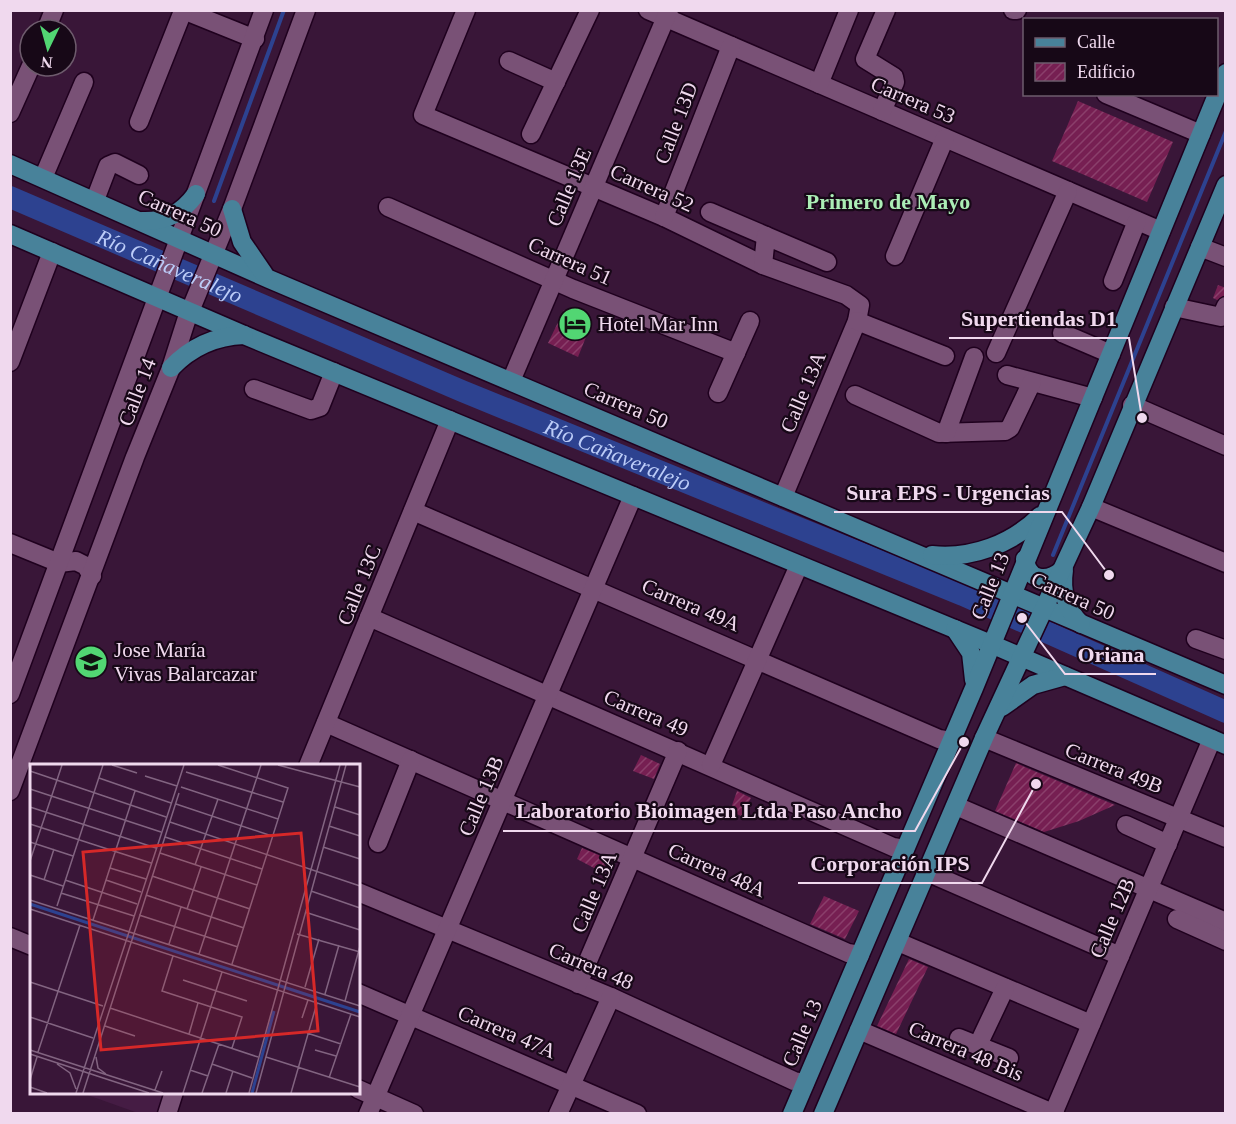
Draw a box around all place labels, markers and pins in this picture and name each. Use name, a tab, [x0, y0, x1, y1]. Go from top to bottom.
callout: Supertiendas D1	[949, 298, 1129, 338]
hotel icon: Hotel Mar Inn	[557, 306, 593, 342]
place label: Hotel Mar Inn	[598, 312, 719, 336]
callout: Sura EPS - Urgencias	[834, 472, 1062, 512]
callout: Oriana	[1065, 634, 1156, 674]
place label: Jose María Vivas Balarcazar	[114, 638, 257, 686]
school or university icon: Jose María Vivas Balarcazar	[73, 644, 109, 680]
callout: Laboratorio Bioimagen Ltda Paso Ancho	[503, 791, 915, 831]
callout: Corporación IPS	[798, 843, 982, 883]

